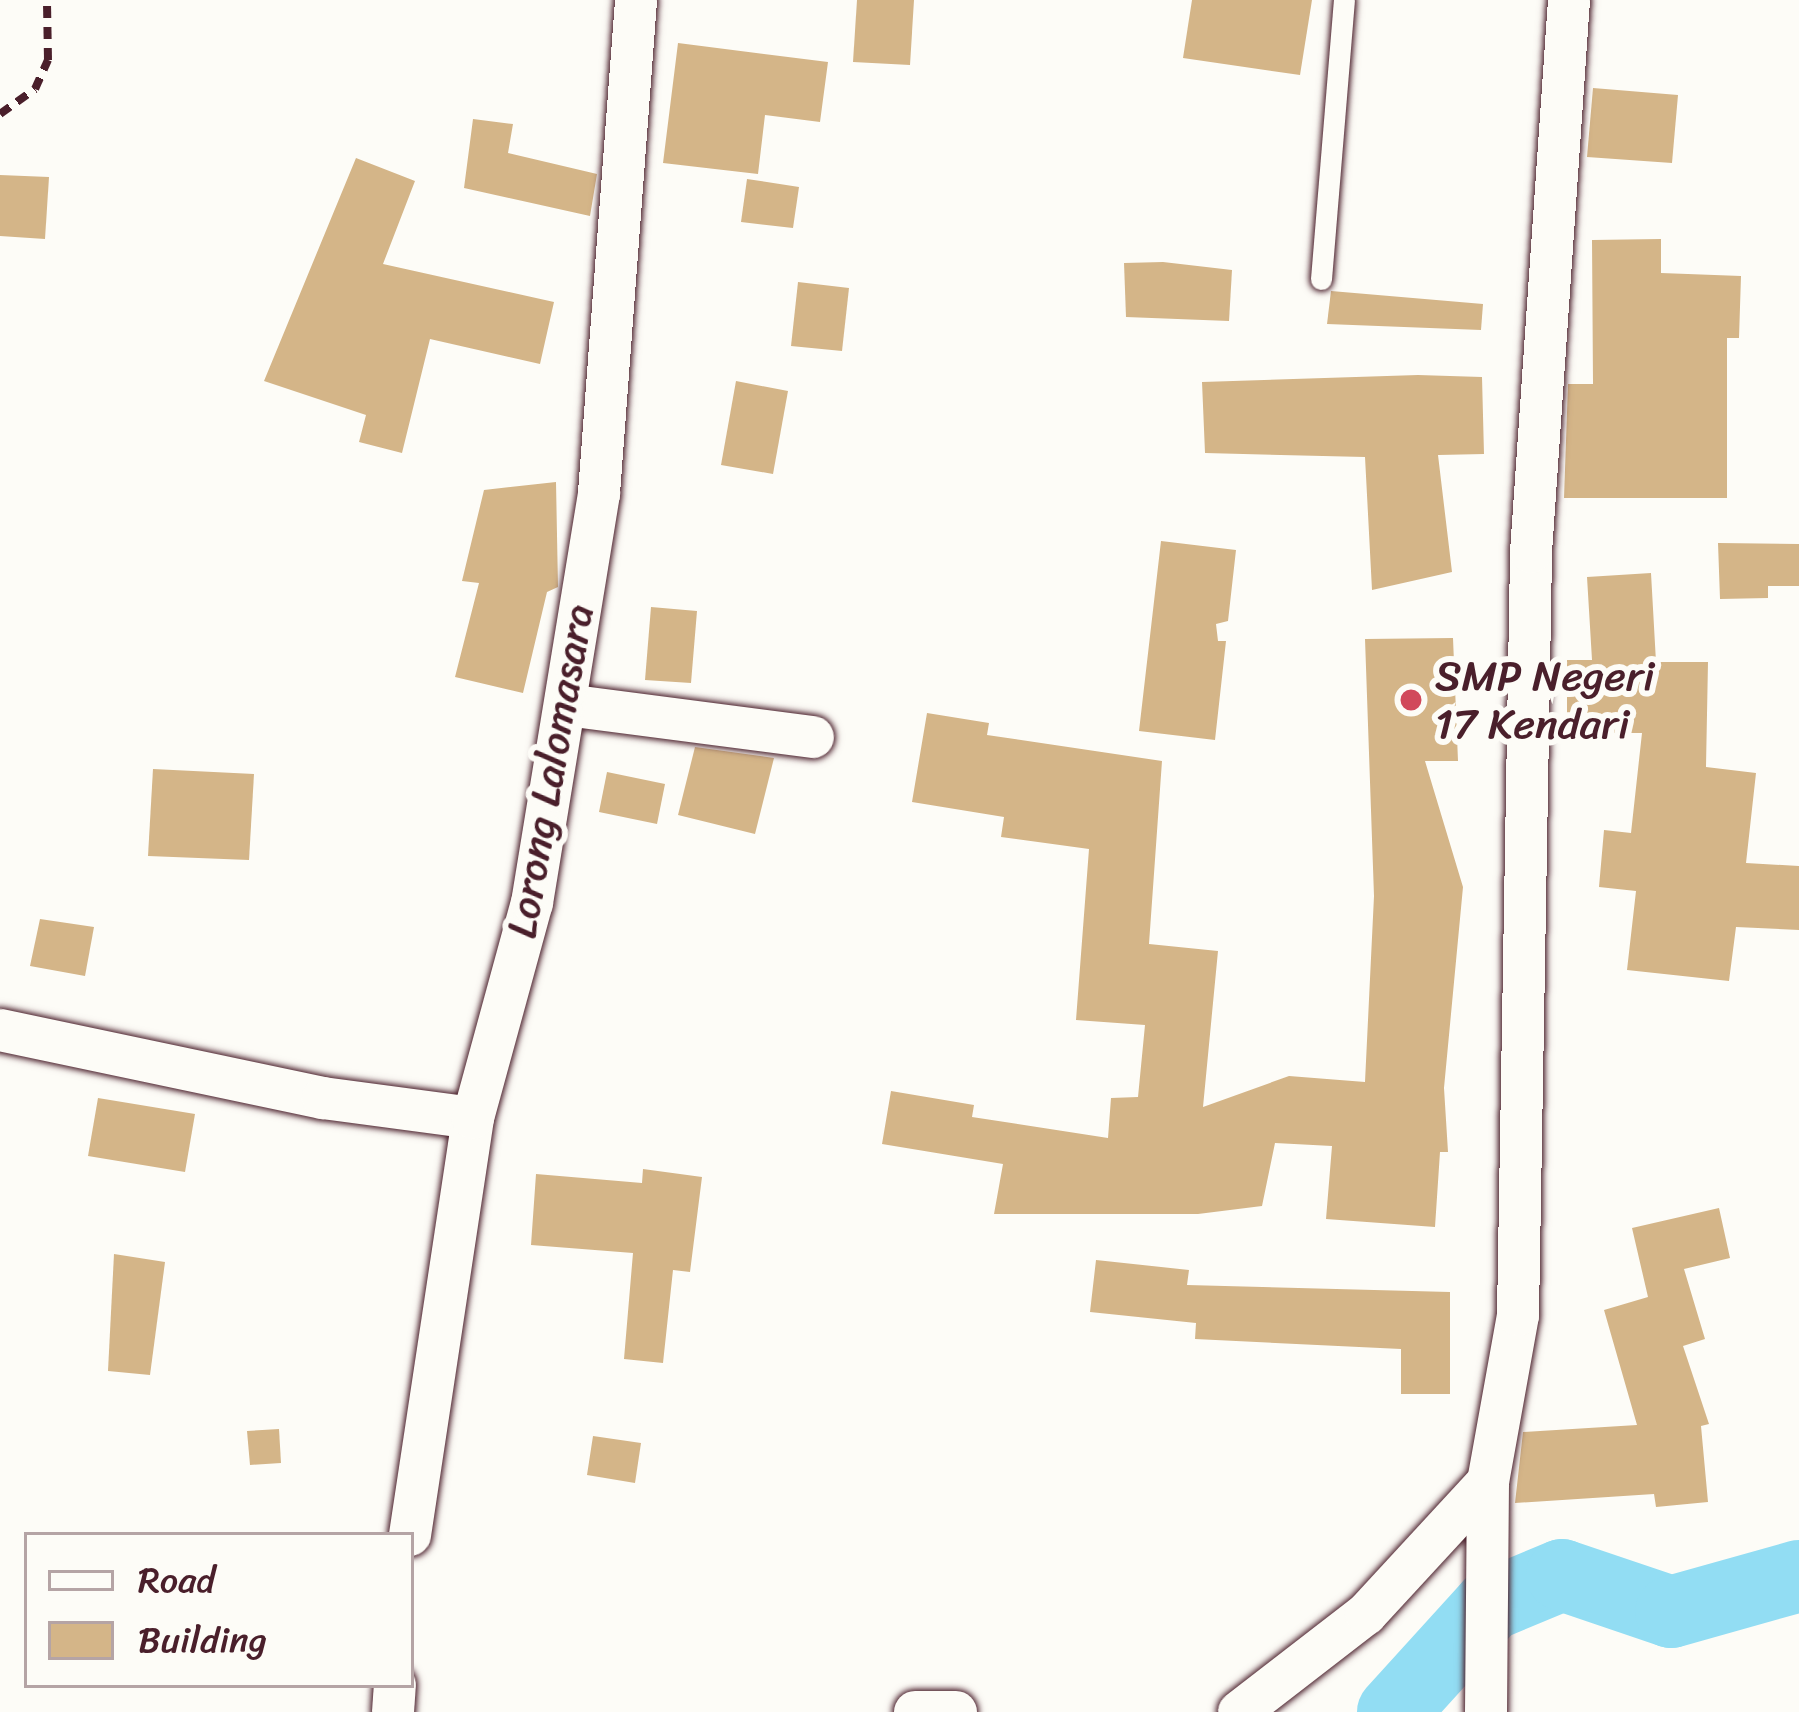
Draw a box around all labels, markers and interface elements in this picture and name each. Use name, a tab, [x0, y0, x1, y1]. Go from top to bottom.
street label: Lorong Lalomasara	[496, 600, 604, 942]
place label: SMP Negeri 17 Kendari	[1435, 651, 1655, 750]
marker: SMP Negeri 17 Kendari	[1398, 687, 1424, 713]
legend	[24, 1532, 414, 1688]
text: Road	[138, 1548, 215, 1612]
text: Building	[138, 1608, 267, 1672]

